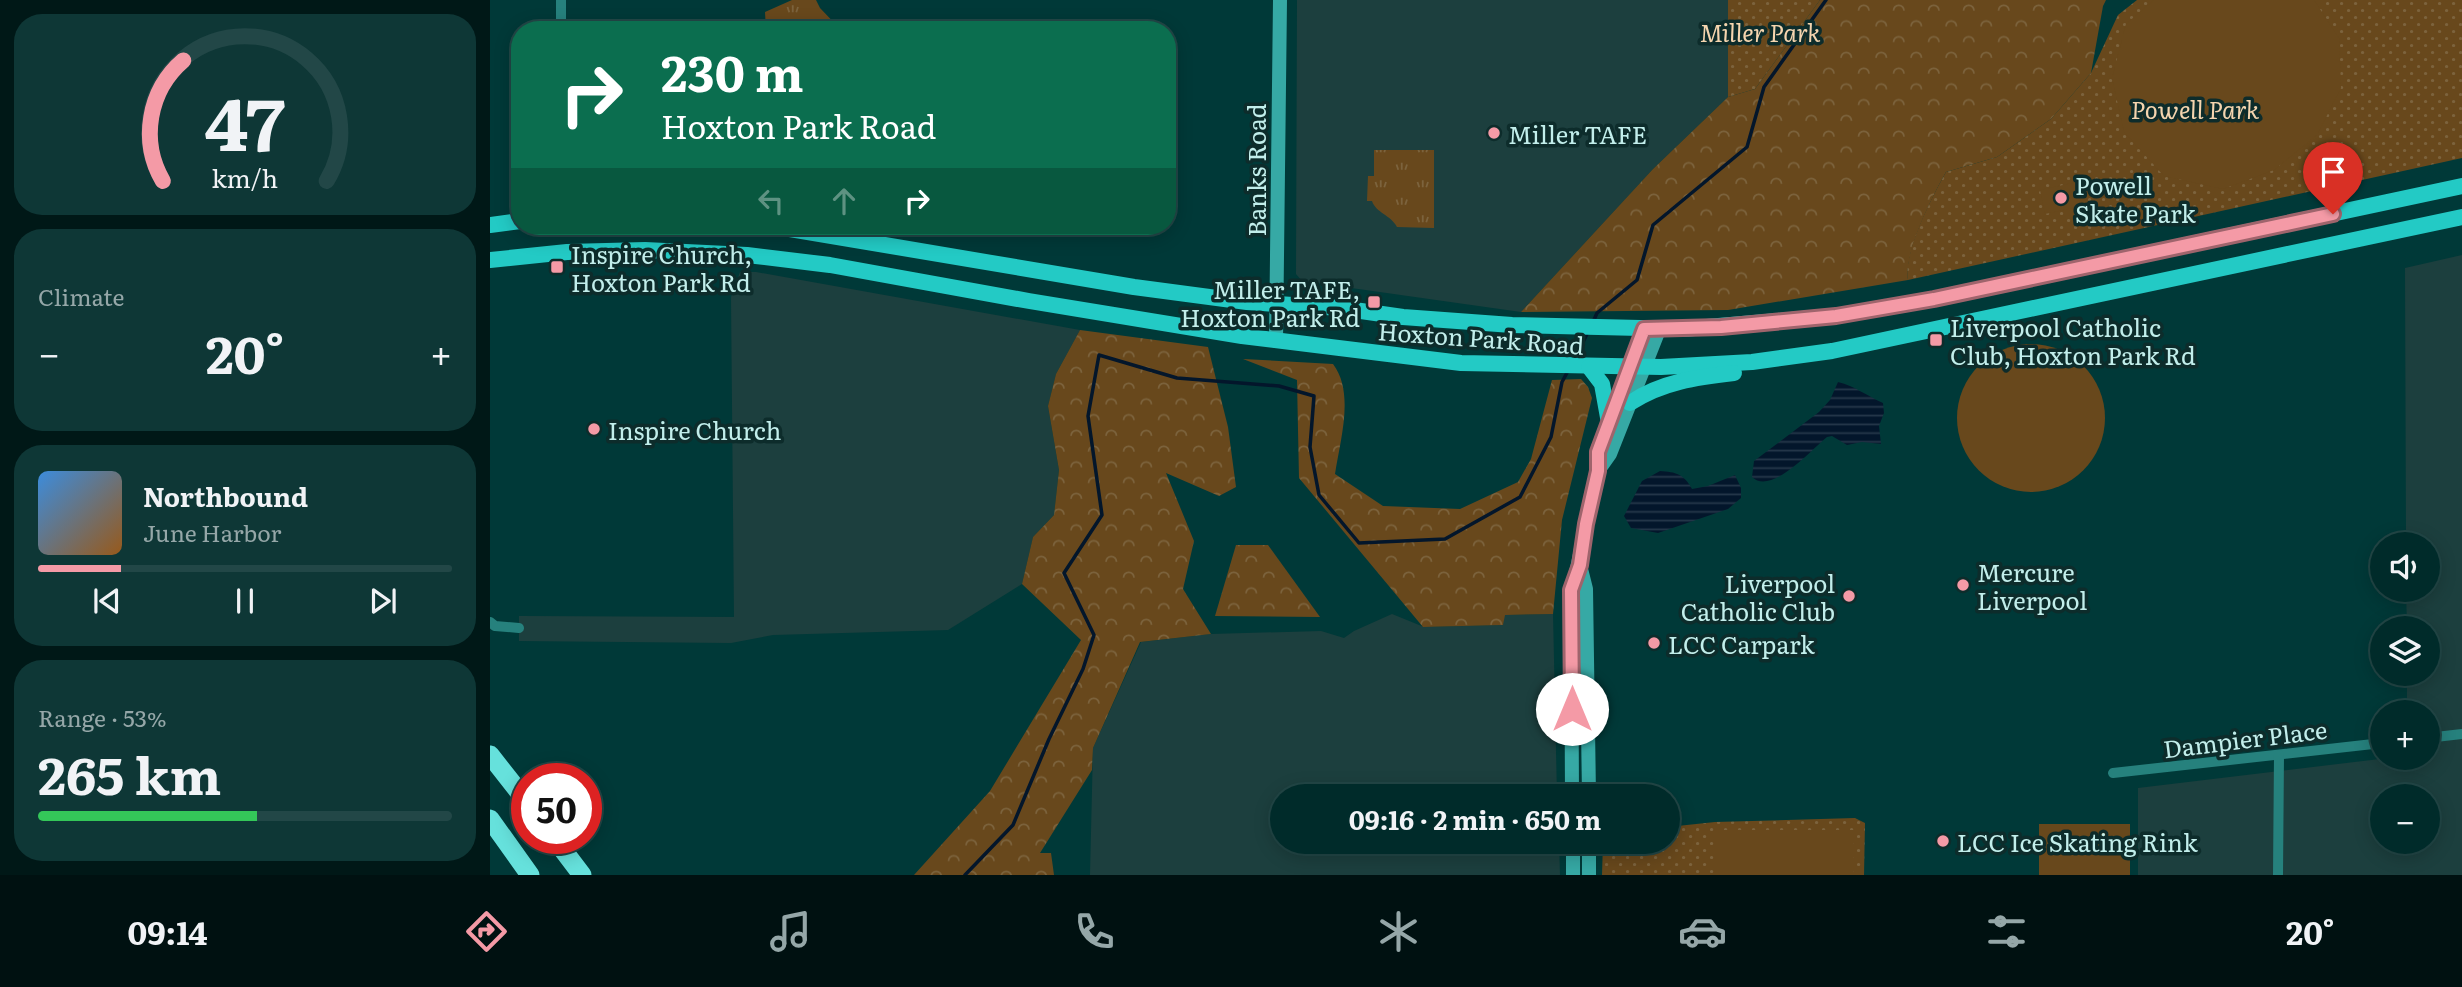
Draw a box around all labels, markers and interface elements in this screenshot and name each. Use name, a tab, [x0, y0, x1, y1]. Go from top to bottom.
park label: Miller Park	[1700, 14, 1821, 49]
text: 230 m	[661, 34, 804, 107]
icon: right	[546, 49, 637, 140]
text: 47	[205, 65, 286, 173]
park label: Powell Park	[2131, 91, 2260, 126]
text: Hoxton Park Road	[661, 101, 936, 149]
street label: Banks Road	[1238, 103, 1273, 236]
place label: Miller TAFE	[1508, 116, 1647, 151]
marker: Miller TAFE	[1486, 125, 1502, 141]
pin	[2303, 142, 2363, 214]
icon: arrive	[2314, 153, 2352, 191]
text: km/h	[212, 158, 278, 195]
place label: Powell Skate Park	[2075, 167, 2196, 230]
icon: left	[752, 182, 790, 220]
icon: ahead	[825, 182, 863, 220]
icon: right	[898, 182, 936, 220]
marker: Powell Skate Park	[2053, 190, 2069, 206]
place label: Inspire Church, Hoxton Park Rd	[571, 236, 752, 299]
marker: Inspire Church, Hoxton Park Rd	[549, 259, 565, 275]
place label: Miller TAFE, Hoxton Park Rd	[1180, 271, 1360, 334]
text: Climate	[38, 279, 124, 313]
marker: Miller TAFE, Hoxton Park Rd	[1366, 294, 1382, 310]
place label: Liverpool Catholic Club, Hoxton Park Rd	[1950, 309, 2196, 372]
street label: Hoxton Park Road	[1377, 312, 1586, 362]
text: 20°	[206, 313, 284, 390]
text: −	[38, 323, 60, 380]
text: +	[430, 323, 452, 380]
marker: Liverpool Catholic Club, Hoxton Park Rd	[1928, 332, 1944, 348]
place label: Inspire Church	[608, 412, 781, 447]
marker: Inspire Church	[586, 421, 602, 437]
text: Northbound	[143, 476, 308, 515]
text: June Harbor	[143, 515, 281, 549]
map controls	[2370, 532, 2440, 854]
button: sound	[2370, 532, 2440, 602]
place label: Mercure Liverpool	[1977, 554, 2087, 617]
place label: Liverpool Catholic Club	[1681, 565, 1835, 628]
marker: Mercure Liverpool	[1955, 577, 1971, 593]
icon: previous	[88, 582, 126, 620]
icon: pause	[226, 582, 264, 620]
icon: next	[364, 582, 402, 620]
marker: Liverpool Catholic Club	[1841, 588, 1857, 604]
button: layers	[2370, 616, 2440, 686]
place label: LCC Carpark	[1668, 626, 1815, 661]
marker: LCC Carpark	[1646, 635, 1662, 651]
position arrow	[1535, 672, 1609, 746]
text: Range · 53%	[38, 700, 167, 734]
button: +	[2370, 700, 2440, 770]
street label: Dampier Place	[2161, 711, 2329, 765]
text: 265 km	[38, 734, 221, 811]
speed limit sign: 50	[511, 763, 602, 854]
button: −	[2370, 784, 2440, 854]
text: 09:16 · 2 min · 650 m	[1349, 799, 1601, 838]
place label: LCC Ice Skating Rink	[1957, 824, 2198, 859]
marker: LCC Ice Skating Rink	[1935, 833, 1951, 849]
text: 09:14	[127, 907, 208, 955]
icon: directions	[462, 907, 511, 956]
icon: music	[766, 907, 815, 956]
icon: phone	[1070, 907, 1119, 956]
icon: climate	[1374, 907, 1423, 956]
icon: car	[1678, 907, 1727, 956]
icon: filters	[1982, 907, 2031, 956]
text: 20°	[2286, 907, 2334, 955]

